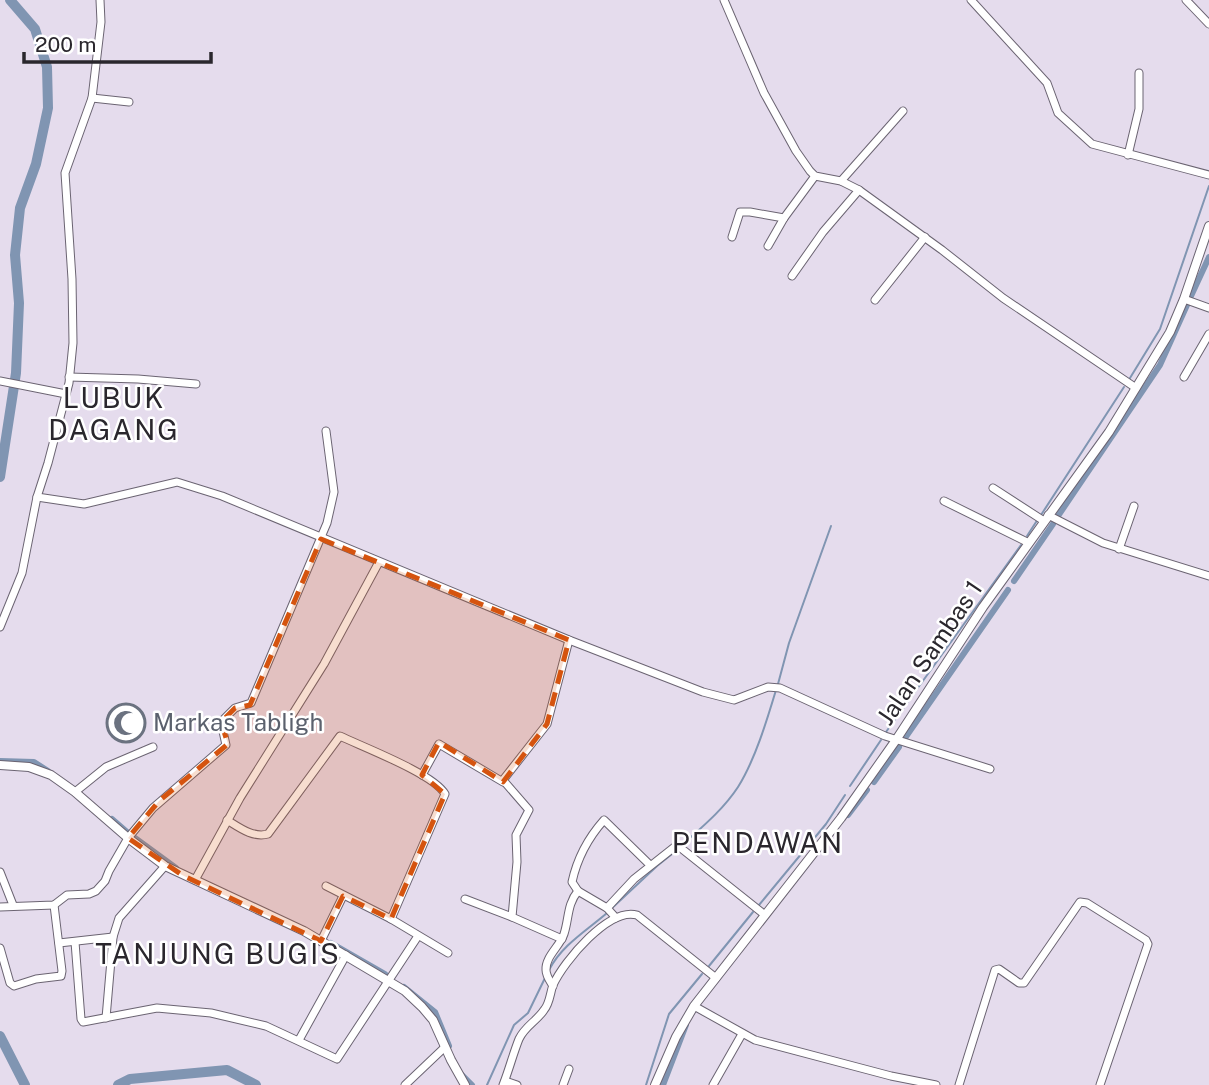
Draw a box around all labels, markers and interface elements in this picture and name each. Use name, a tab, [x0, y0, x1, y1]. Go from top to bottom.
scale bar	[24, 21, 212, 65]
text: 200 m	[35, 32, 96, 57]
district label: LUBUK DAGANG	[48, 381, 180, 446]
street label: Jalan Sambas 1	[871, 575, 988, 730]
mosque icon: Markas Tabligh	[105, 702, 147, 744]
place label: Markas Tabligh	[153, 708, 323, 736]
district label: PENDAWAN	[672, 826, 844, 859]
district label: TANJUNG BUGIS	[95, 937, 341, 970]

